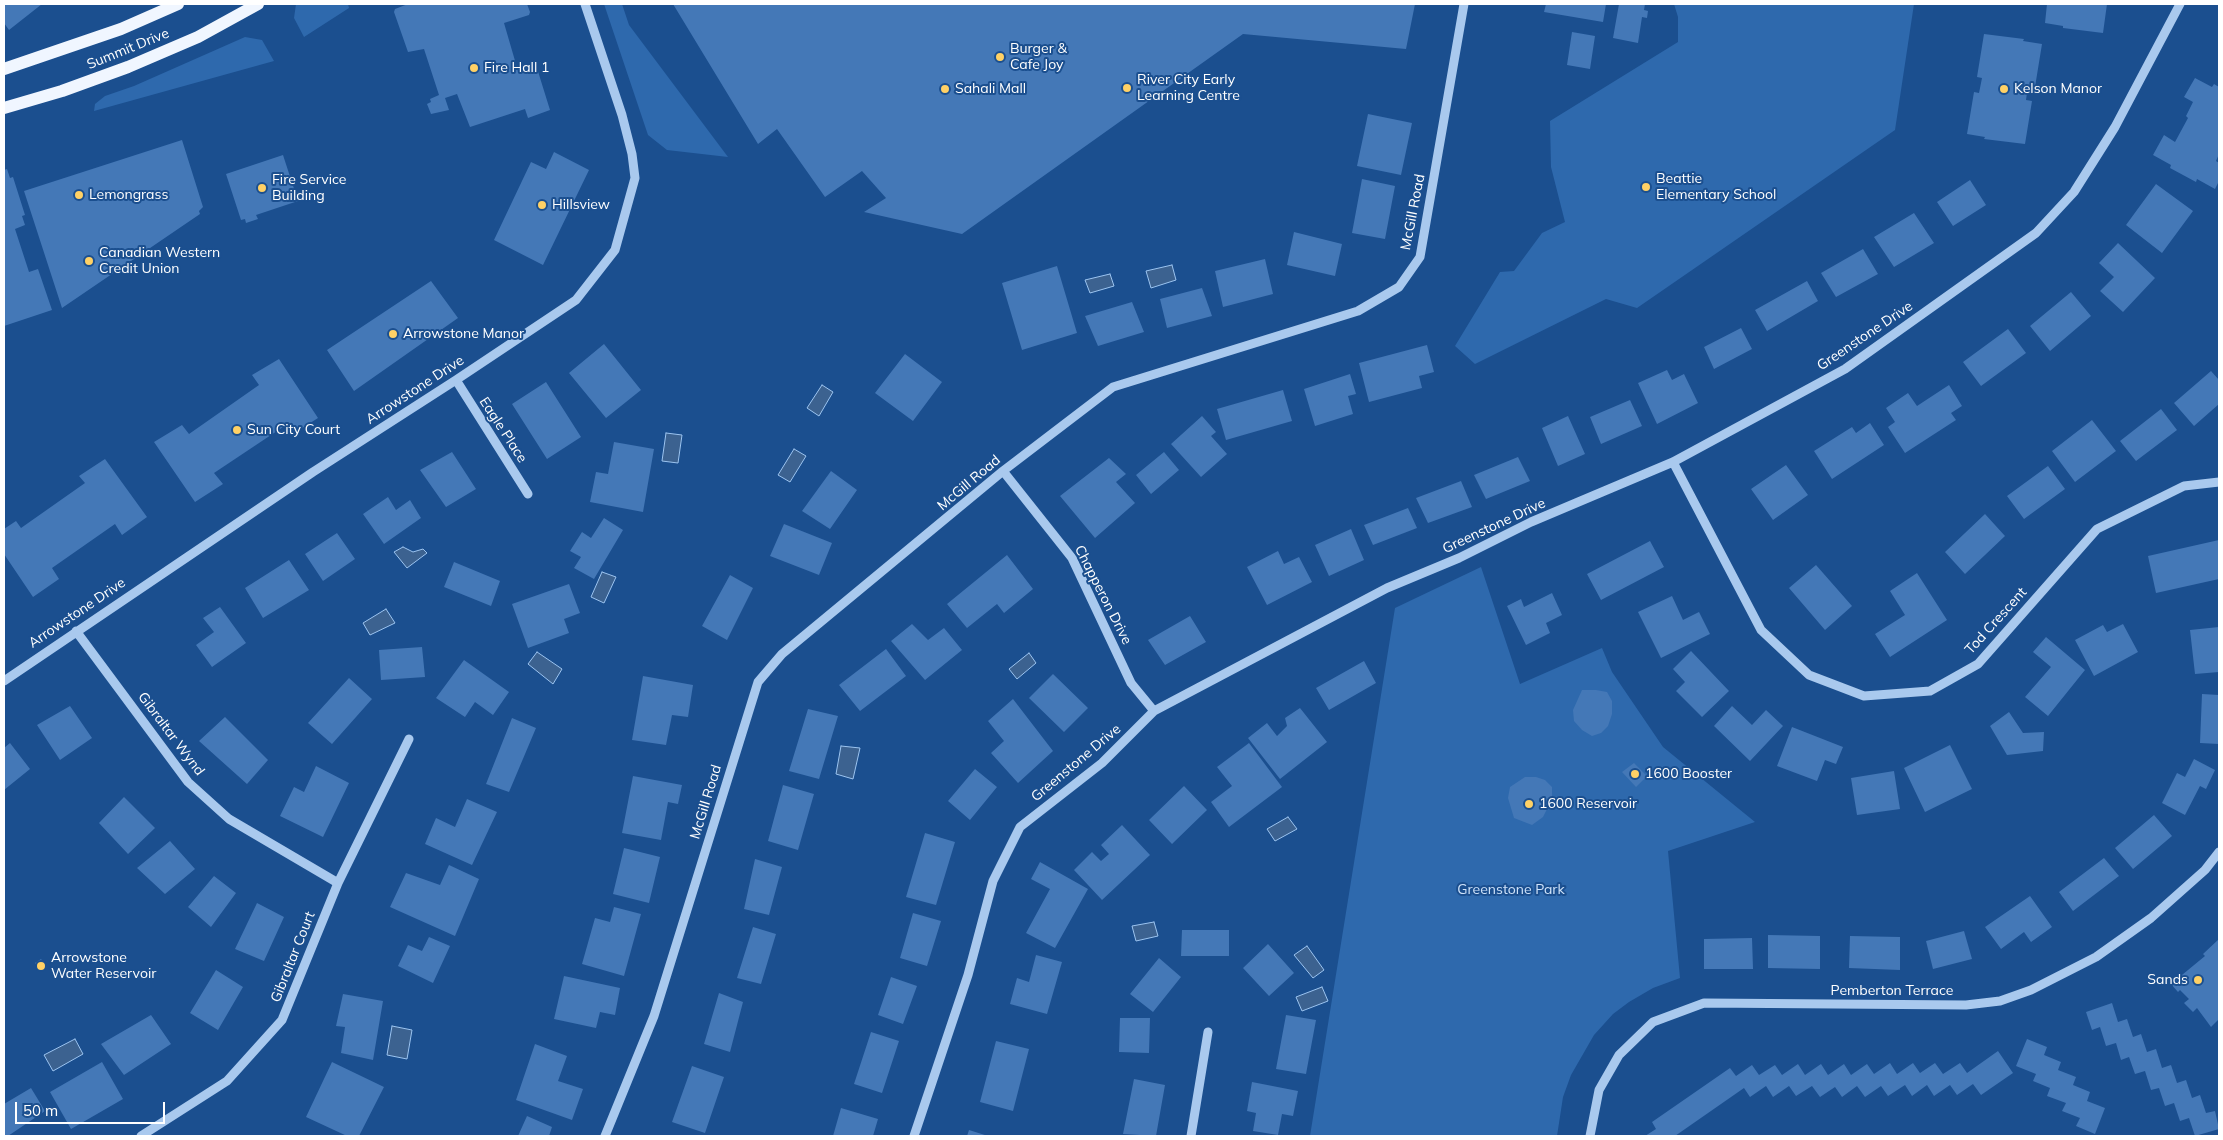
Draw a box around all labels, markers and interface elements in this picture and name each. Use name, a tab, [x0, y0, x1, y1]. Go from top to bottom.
street label: Summit Drive	[84, 25, 172, 73]
place label: Burger & Cafe Joy	[1010, 41, 1067, 74]
marker: Burger & Cafe Joy	[994, 51, 1006, 63]
place label: Fire Hall 1	[484, 60, 549, 76]
marker: Fire Hall 1	[468, 62, 480, 74]
place label: River City Early Learning Centre	[1137, 72, 1240, 104]
place label: Sahali Mall	[955, 81, 1026, 97]
place label: Kelson Manor	[2014, 81, 2102, 97]
marker: River City Early Learning Centre	[1121, 82, 1133, 94]
marker: Sahali Mall	[939, 83, 951, 95]
marker: Kelson Manor	[1998, 83, 2010, 95]
place label: Beattie Elementary School	[1656, 171, 1776, 203]
place label: Fire Service Building	[272, 172, 346, 204]
street label: McGill Road	[1397, 173, 1429, 251]
marker: Beattie Elementary School	[1640, 181, 1652, 193]
marker: Fire Service Building	[256, 182, 268, 194]
place label: Lemongrass	[89, 187, 168, 203]
marker: Lemongrass	[73, 189, 85, 201]
place label: Hillsview	[552, 197, 610, 213]
marker: Hillsview	[536, 199, 548, 211]
place label: Canadian Western Credit Union	[99, 245, 220, 278]
marker: Canadian Western Credit Union	[83, 255, 95, 267]
street label: Greenstone Drive	[1814, 298, 1916, 374]
place label: Arrowstone Manor	[403, 326, 524, 342]
marker: Arrowstone Manor	[387, 328, 399, 340]
street label: Arrowstone Drive	[363, 352, 467, 428]
street label: Eagle Place	[476, 394, 530, 466]
place label: Sun City Court	[247, 422, 340, 438]
marker: Sun City Court	[231, 424, 243, 436]
street label: McGill Road	[934, 452, 1004, 514]
street label: Greenstone Drive	[1440, 495, 1548, 557]
street label: Chapperon Drive	[1071, 543, 1135, 647]
street label: Arrowstone Drive	[25, 574, 129, 652]
street label: Tod Crescent	[1962, 584, 2030, 658]
street label: Gibraltar Wynd	[134, 689, 208, 779]
street label: Greenstone Drive	[1028, 721, 1124, 805]
street label: McGill Road	[687, 763, 725, 841]
place label: 1600 Booster	[1645, 766, 1732, 782]
marker: 1600 Booster	[1629, 768, 1641, 780]
place label: 1600 Reservoir	[1539, 796, 1637, 812]
marker: 1600 Reservoir	[1523, 798, 1535, 810]
park label: Greenstone Park	[1457, 882, 1565, 898]
street label: Gibraltar Court	[267, 909, 319, 1005]
place label: Arrowstone Water Reservoir	[51, 950, 156, 982]
marker: Arrowstone Water Reservoir	[35, 960, 47, 972]
place label: Sands	[2147, 972, 2188, 988]
marker: Sands	[2192, 974, 2204, 986]
street label: Pemberton Terrace	[1831, 983, 1953, 999]
scale bar	[18, 1092, 168, 1124]
text: 50 m	[23, 1101, 58, 1120]

